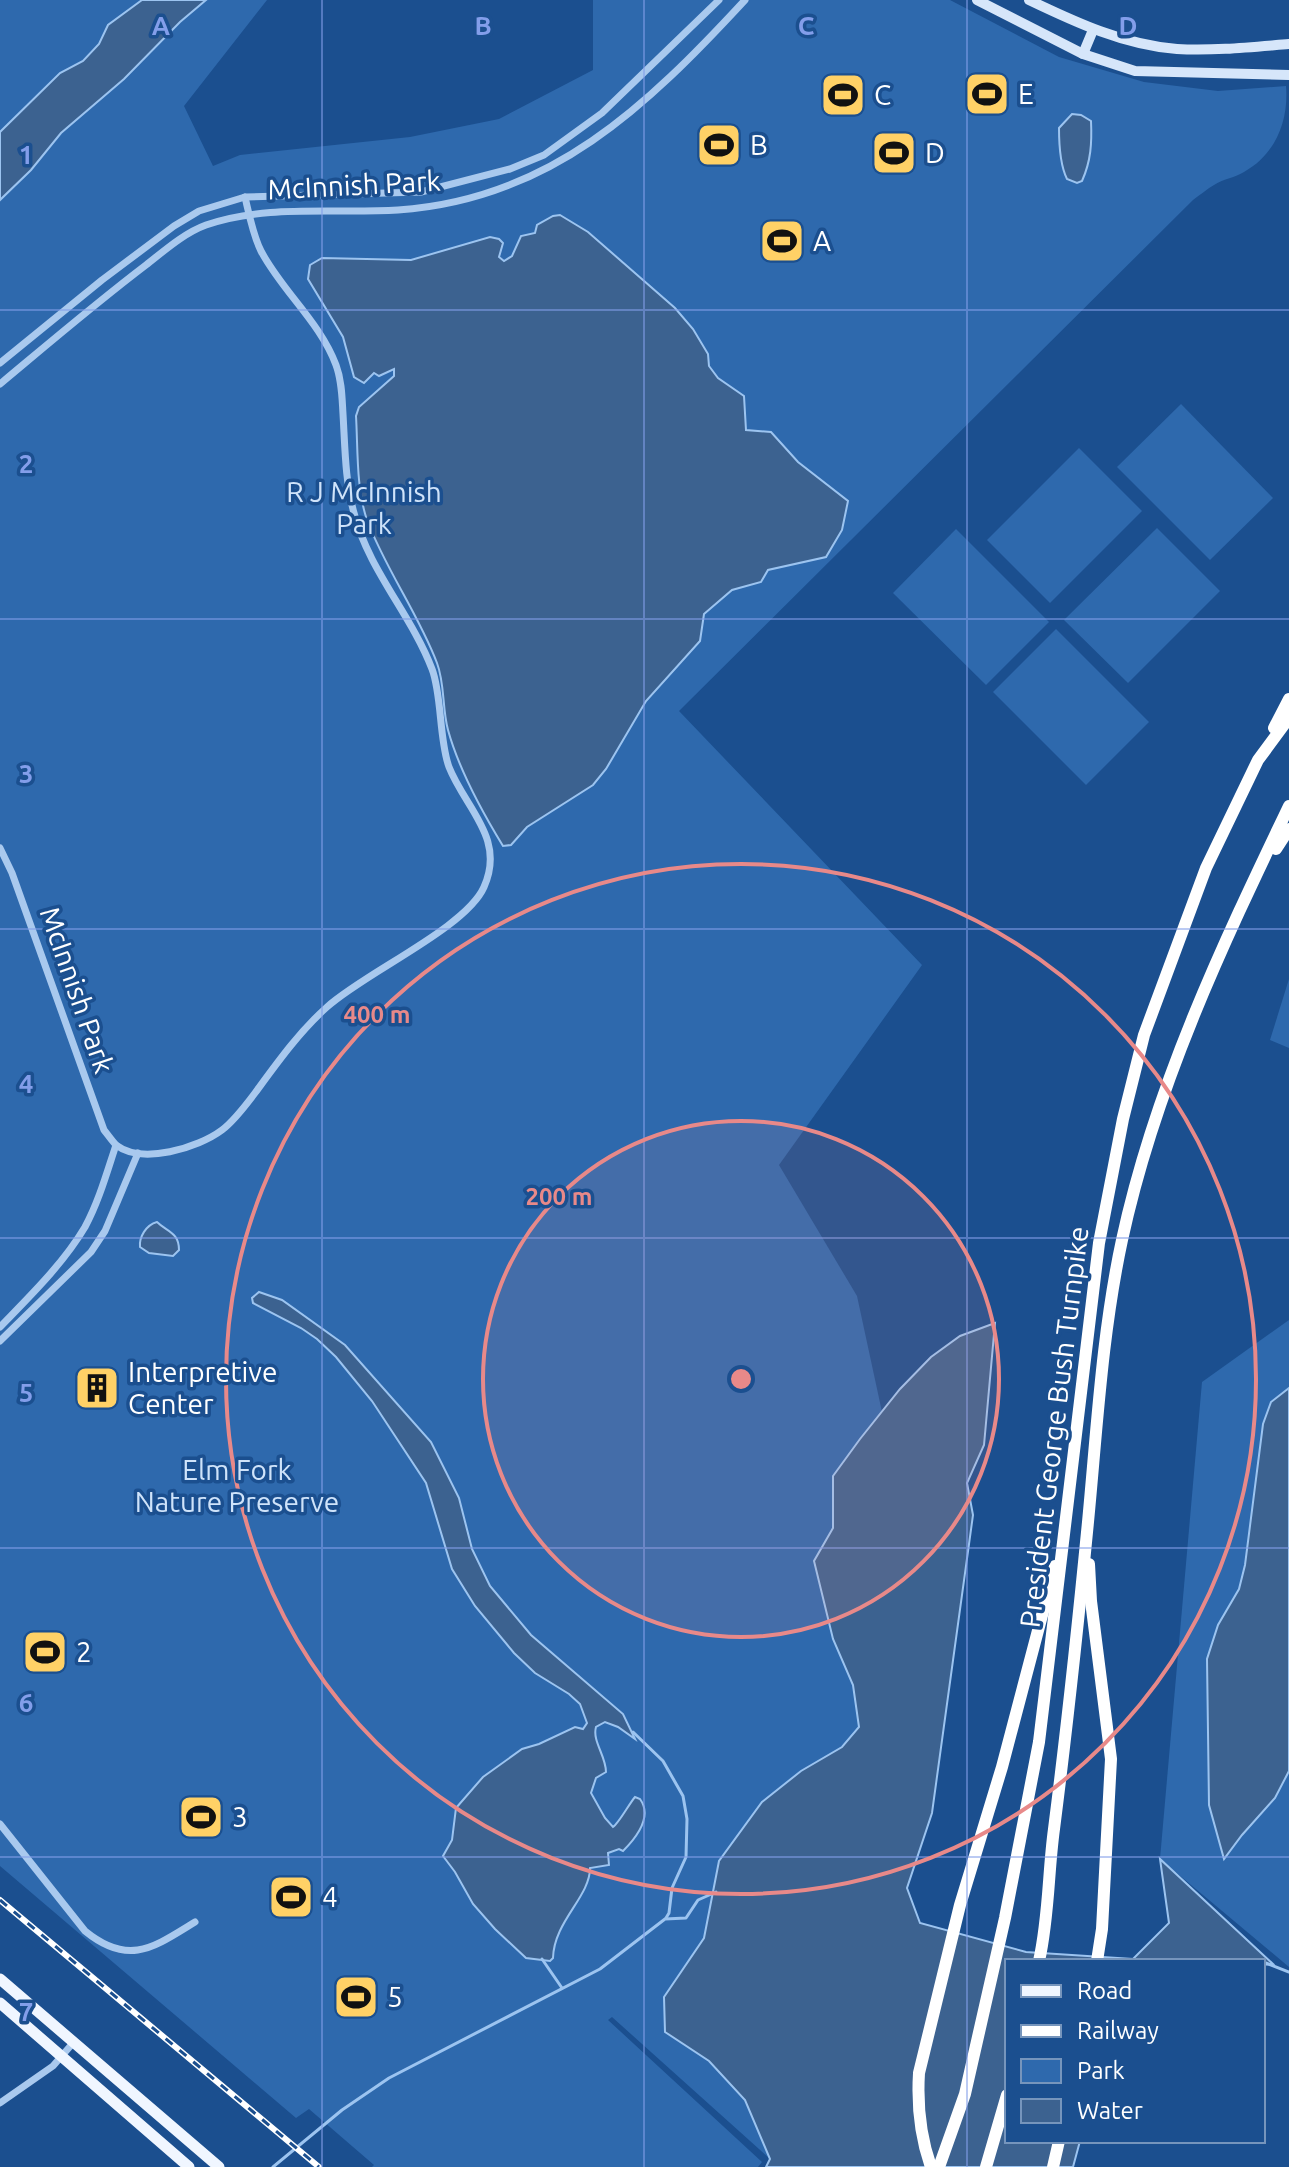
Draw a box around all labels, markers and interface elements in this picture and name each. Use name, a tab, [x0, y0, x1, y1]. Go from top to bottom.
text: A	[152, 11, 171, 40]
text: B	[474, 11, 492, 40]
text: C	[798, 11, 815, 40]
text: D	[1119, 11, 1137, 40]
sports icon: E	[963, 70, 1011, 118]
sports icon: C	[819, 71, 867, 119]
place label: E	[1018, 78, 1034, 109]
place label: C	[874, 79, 891, 110]
sports icon: B	[695, 121, 743, 169]
place label: B	[750, 129, 768, 160]
sports icon: D	[870, 129, 918, 177]
place label: D	[925, 137, 945, 168]
text: 1	[19, 140, 33, 169]
street label: McInnish Park	[267, 164, 441, 205]
sports icon: A	[758, 217, 806, 265]
place label: A	[813, 225, 831, 256]
text: 2	[19, 449, 33, 478]
park label: R J McInnish Park	[286, 476, 442, 539]
text: 3	[19, 759, 33, 788]
street label: McInnish Park	[35, 903, 120, 1077]
text: 400 m	[344, 1001, 410, 1028]
text: 4	[19, 1069, 33, 1098]
text: 200 m	[526, 1183, 592, 1210]
street label: President George Bush Turnpike	[1014, 1225, 1094, 1629]
place label: Interpretive Center	[128, 1356, 277, 1419]
building icon: Interpretive Center	[73, 1364, 121, 1412]
centre of rings	[727, 1365, 755, 1393]
text: 5	[19, 1378, 33, 1407]
park label: Elm Fork Nature Preserve	[135, 1454, 339, 1517]
sports icon: 2	[21, 1628, 69, 1676]
place label: 2	[76, 1636, 92, 1667]
text: 6	[19, 1688, 33, 1717]
sports icon: 3	[177, 1793, 225, 1841]
place label: 3	[232, 1801, 248, 1832]
sports icon: 4	[267, 1873, 315, 1921]
place label: 4	[322, 1881, 338, 1912]
legend	[1005, 1959, 1265, 2143]
sports icon: 5	[332, 1973, 380, 2021]
text: Road	[1077, 1977, 1132, 2004]
place label: 5	[387, 1981, 403, 2012]
text: 7	[19, 1997, 33, 2026]
text: Railway	[1077, 2017, 1159, 2044]
text: Park	[1077, 2057, 1125, 2084]
text: Water	[1077, 2097, 1143, 2124]

